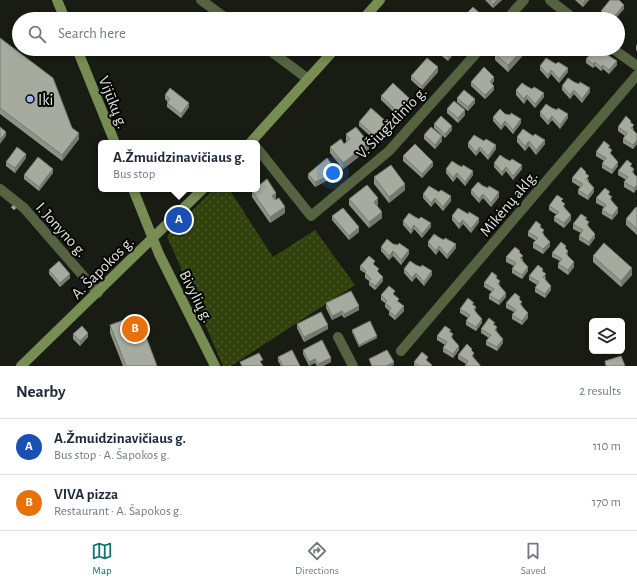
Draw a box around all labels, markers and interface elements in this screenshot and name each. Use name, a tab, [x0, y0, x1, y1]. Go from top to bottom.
search box	[12, 12, 625, 56]
icon: search	[26, 23, 48, 45]
text: Search here	[58, 26, 126, 41]
street label: Vijūkų g.	[94, 74, 131, 131]
street label: V. Šiugždinio g.	[352, 82, 430, 162]
place label: Iki	[38, 92, 53, 108]
marker: Iki	[25, 94, 35, 104]
popup	[98, 140, 260, 192]
text: A.Žmuidzinavičiaus g.	[113, 150, 245, 165]
your location	[323, 163, 343, 183]
text: Bus stop	[113, 168, 155, 181]
street label: Mikėnų aklg.	[477, 168, 541, 239]
street label: I. Jonyno g.	[32, 199, 90, 261]
pin: A	[166, 205, 192, 235]
street label: A. Šapokos g.	[67, 232, 137, 302]
street label: Bivylių g.	[175, 268, 216, 326]
pin: B	[122, 314, 148, 344]
map controls	[589, 318, 625, 354]
button: layers	[589, 318, 625, 354]
text: Nearby	[16, 383, 66, 400]
text: 2 results	[579, 385, 621, 398]
text: A.Žmuidzinavičiaus g.	[54, 431, 186, 446]
text: A	[25, 440, 33, 453]
text: 110 m	[593, 440, 621, 453]
text: Bus stop · A. Šapokos g.	[54, 449, 170, 462]
text: VIVA pizza	[54, 487, 118, 502]
text: B	[25, 496, 33, 509]
text: 170 m	[592, 496, 621, 509]
text: Restaurant · A. Šapokos g.	[54, 505, 182, 518]
tab: Map	[91, 540, 113, 577]
tab: Directions	[295, 540, 339, 577]
tab: Saved	[521, 540, 546, 577]

